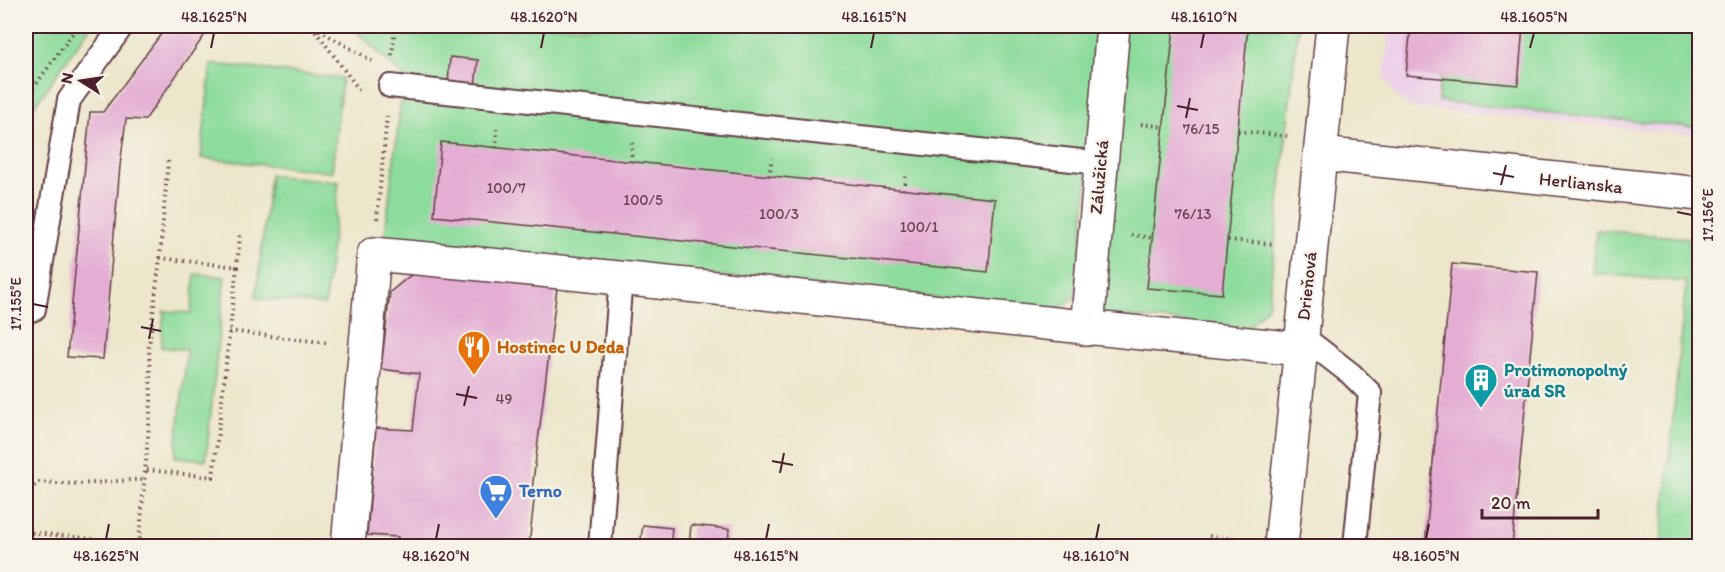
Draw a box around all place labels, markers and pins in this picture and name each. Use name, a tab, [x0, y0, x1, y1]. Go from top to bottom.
restaurant icon: Hostinec U Deda	[456, 329, 492, 376]
place label: Hostinec U Deda	[497, 336, 625, 358]
place label: Protimonopolný úrad SR	[1503, 359, 1628, 402]
building icon: Protimonopolný úrad SR	[1463, 362, 1499, 409]
supermarket icon: Terno	[478, 473, 514, 520]
place label: Terno	[518, 480, 562, 502]

